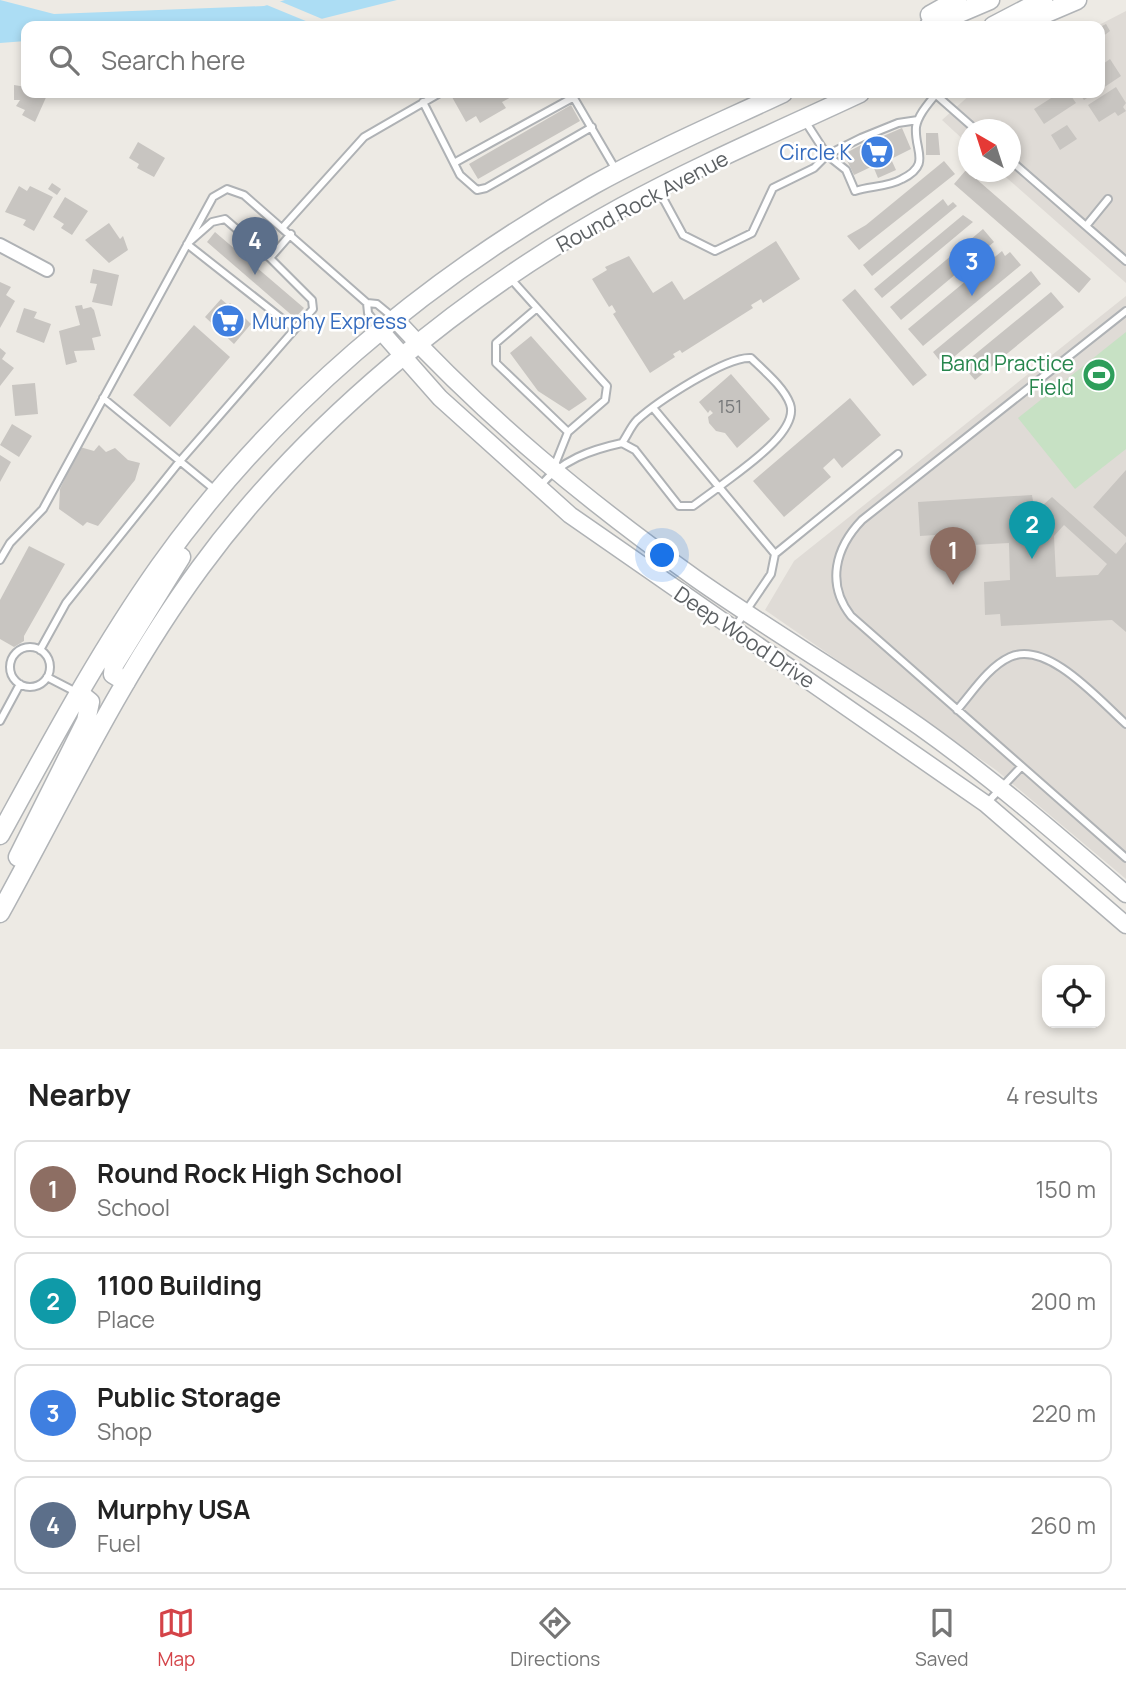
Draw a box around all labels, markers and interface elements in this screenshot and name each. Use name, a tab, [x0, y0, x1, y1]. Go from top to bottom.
search box	[21, 21, 1105, 98]
icon: search	[45, 41, 83, 79]
text: Search here	[101, 42, 246, 78]
north arrow	[958, 119, 1021, 182]
supermarket icon: Circle K	[858, 133, 896, 171]
place label: Circle K	[780, 138, 853, 166]
street label: Round Rock Avenue	[551, 144, 733, 258]
pin: 4	[232, 217, 278, 275]
pin: 3	[949, 238, 995, 296]
supermarket icon: Murphy Express	[209, 302, 247, 340]
place label: Murphy Express	[252, 307, 407, 335]
place label: Band Practice Field	[940, 349, 1074, 401]
sports icon: Band Practice Field	[1080, 356, 1118, 394]
house number: 151	[718, 394, 742, 418]
pin: 2	[1009, 501, 1055, 559]
pin: 1	[930, 527, 976, 585]
your location	[645, 538, 679, 572]
street label: Deep Wood Drive	[669, 580, 821, 694]
map controls	[1042, 965, 1105, 1028]
button: locate	[1042, 965, 1105, 1028]
text: Nearby	[28, 1074, 131, 1115]
text: 4 results	[1006, 1079, 1098, 1111]
text: Round Rock High School	[97, 1155, 402, 1191]
text: 1	[48, 1173, 58, 1205]
text: 150 m	[1036, 1173, 1096, 1205]
text: School	[97, 1191, 170, 1223]
text: 1100 Building	[97, 1267, 262, 1303]
text: 2	[46, 1285, 60, 1317]
text: 200 m	[1031, 1285, 1096, 1317]
text: Place	[97, 1303, 155, 1335]
text: Public Storage	[97, 1379, 281, 1415]
text: 3	[46, 1397, 60, 1429]
text: 220 m	[1032, 1397, 1096, 1429]
text: Shop	[97, 1415, 152, 1447]
text: Murphy USA	[97, 1491, 250, 1527]
text: 4	[46, 1509, 60, 1541]
text: 260 m	[1030, 1509, 1096, 1541]
text: Fuel	[97, 1527, 141, 1559]
tab: Map	[157, 1604, 195, 1672]
tab: Directions	[510, 1604, 600, 1672]
tab: Saved	[915, 1604, 969, 1672]

